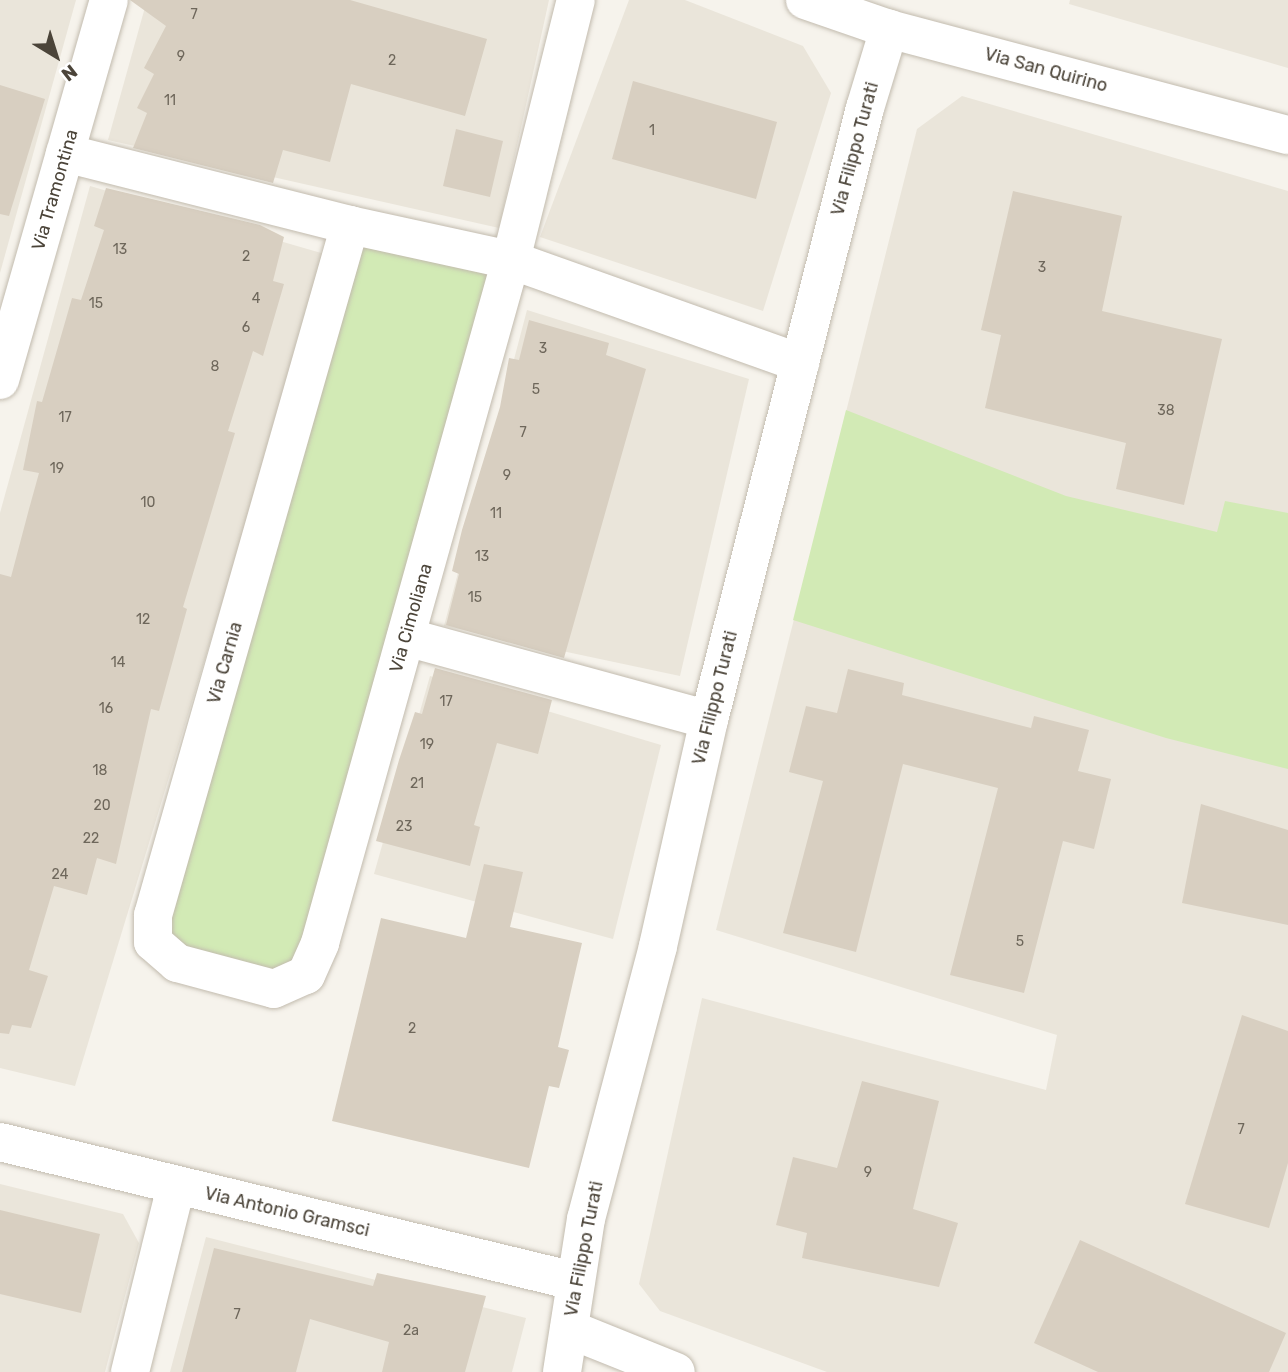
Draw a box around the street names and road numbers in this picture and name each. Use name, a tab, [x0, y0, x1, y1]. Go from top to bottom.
street label: Via San Quirino	[982, 43, 1110, 97]
street label: Via Filippo Turati	[827, 80, 883, 218]
street label: Via Tramontina	[27, 127, 83, 253]
street label: Via Cimoliana	[385, 561, 437, 675]
street label: Via Carnia	[203, 619, 247, 707]
street label: Via Filippo Turati	[688, 628, 742, 768]
street label: Via Filippo Turati	[560, 1179, 608, 1319]
street label: Via Antonio Gramsci	[202, 1182, 372, 1242]

